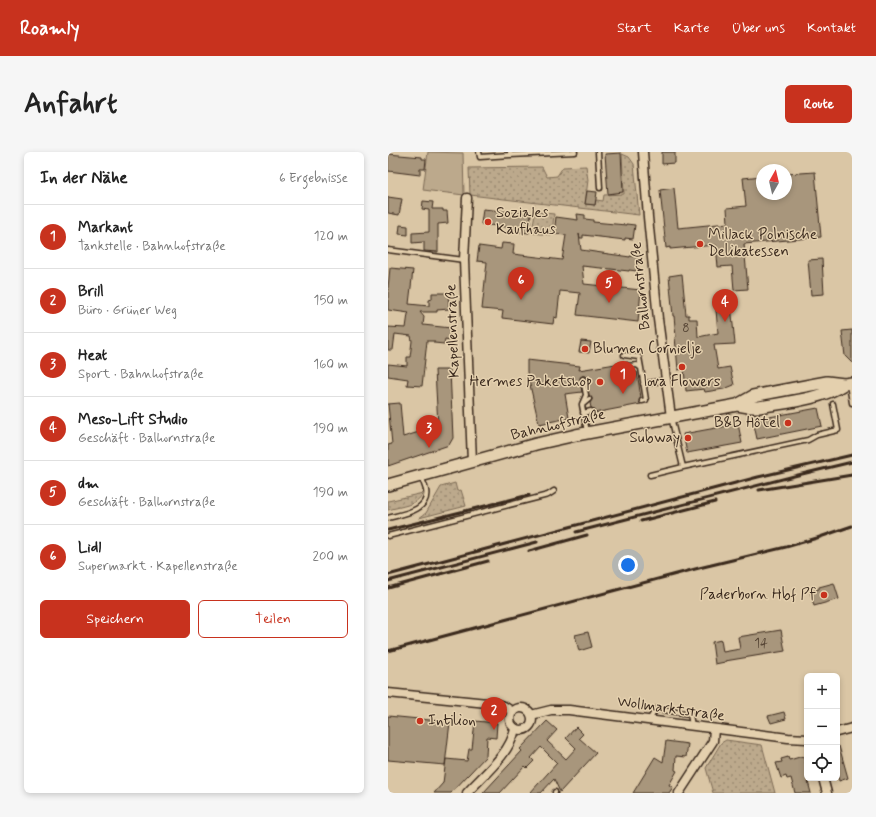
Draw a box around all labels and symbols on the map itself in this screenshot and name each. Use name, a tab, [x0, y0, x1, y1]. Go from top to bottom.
north arrow	[756, 164, 792, 200]
place label: Soziales Kaufhaus	[496, 203, 556, 240]
marker: Soziales Kaufhaus	[483, 217, 493, 227]
place label: Millack Polnische Delikatessen	[708, 225, 817, 262]
marker: Millack Polnische Delikatessen	[695, 239, 705, 249]
street label: Balhornstraße	[626, 241, 656, 331]
pin: 6	[508, 267, 534, 300]
pin: 5	[596, 270, 622, 303]
street label: Kapellenstraße	[441, 284, 465, 378]
pin: 4	[712, 289, 738, 322]
house number: 8	[682, 320, 690, 337]
place label: Blumen Cornielje	[593, 339, 702, 359]
marker: Blumen Cornielje	[580, 344, 590, 354]
pin: 1	[610, 361, 636, 394]
marker: lova Flowers	[677, 362, 687, 372]
place label: Hermes Paketshop	[470, 372, 592, 392]
place label: lova Flowers	[644, 372, 721, 392]
marker: Hermes Paketshop	[595, 377, 605, 387]
street label: Bahnhofstraße	[509, 404, 607, 446]
place label: B&B Hôtel	[714, 413, 780, 433]
pin: 3	[416, 415, 442, 448]
marker: B&B Hôtel	[783, 418, 793, 428]
place label: Subway	[629, 428, 680, 448]
marker: Subway	[683, 433, 693, 443]
your location	[618, 555, 638, 575]
place label: Paderborn Hbf Pf	[700, 585, 816, 605]
marker: Paderborn Hbf Pf	[819, 590, 829, 600]
house number: 14	[754, 635, 768, 652]
street label: Wollmarktstraße	[616, 692, 726, 726]
pin: 2	[481, 697, 507, 730]
place label: Intilion	[428, 711, 476, 731]
marker: Intilion	[415, 716, 425, 726]

